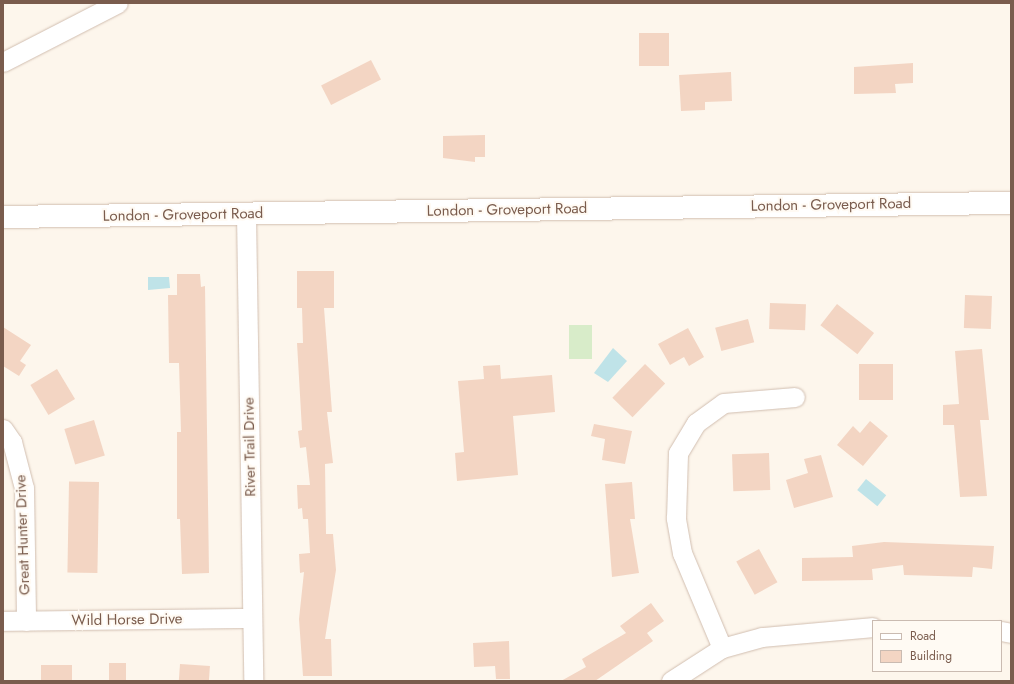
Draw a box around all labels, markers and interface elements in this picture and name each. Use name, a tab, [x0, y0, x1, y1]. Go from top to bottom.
street label: London - Groveport Road	[751, 195, 911, 215]
street label: London - Groveport Road	[427, 200, 587, 220]
street label: London - Groveport Road	[103, 205, 263, 225]
street label: River Trail Drive	[240, 397, 260, 497]
street label: Great Hunter Drive	[12, 475, 34, 595]
street label: Wild Horse Drive	[71, 610, 183, 630]
legend	[872, 620, 1002, 672]
text: Road	[910, 627, 936, 645]
text: Building	[910, 647, 952, 665]

